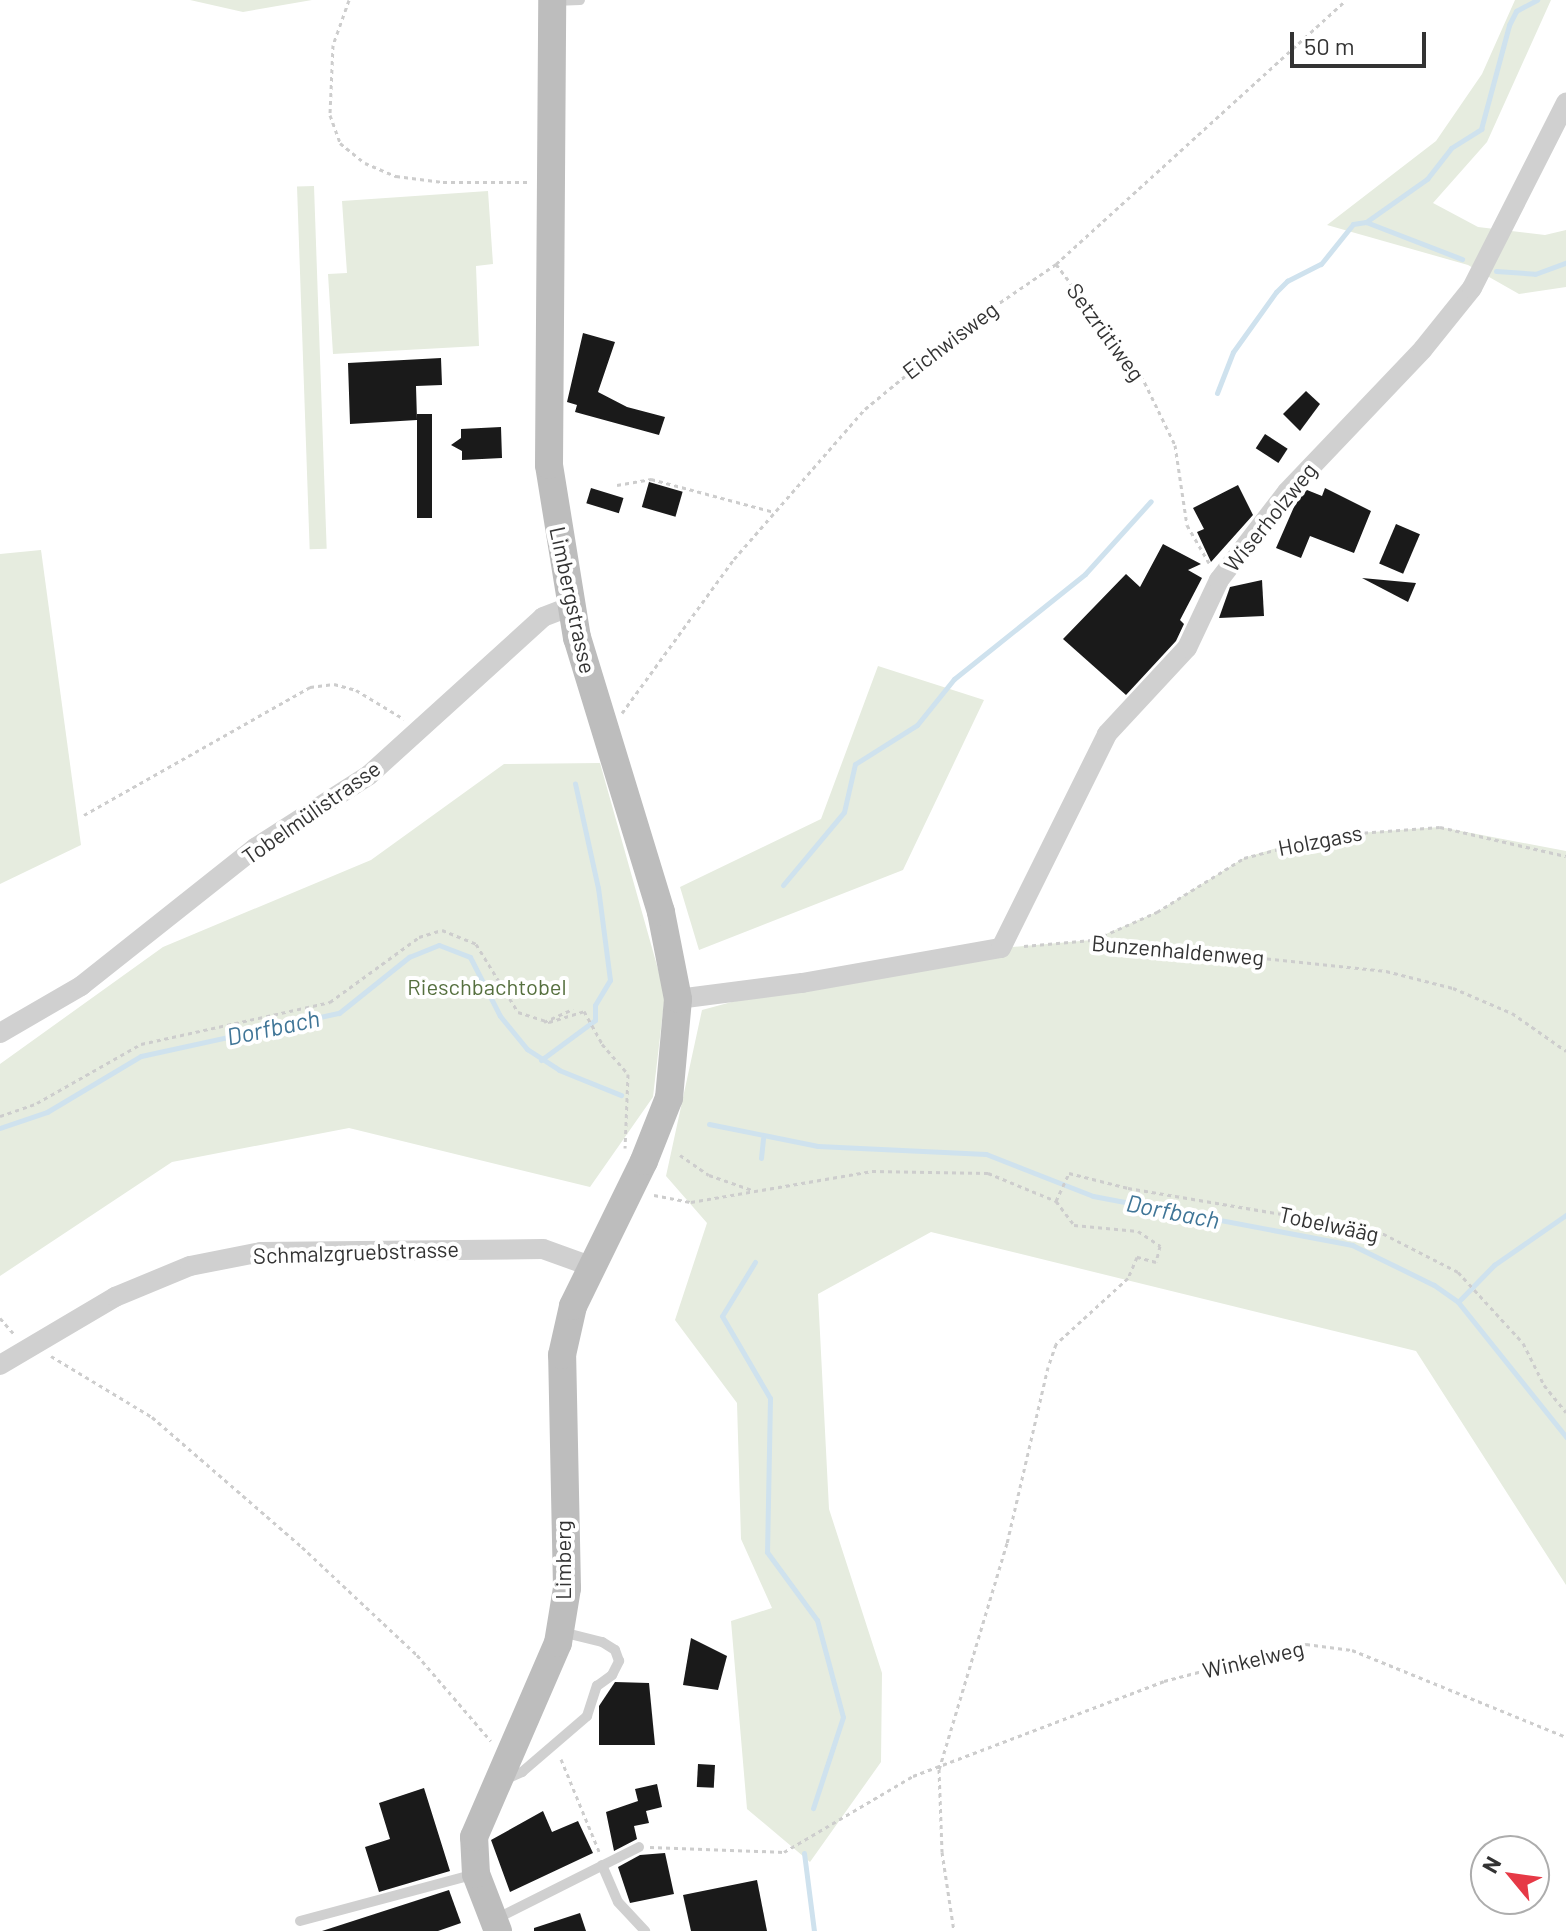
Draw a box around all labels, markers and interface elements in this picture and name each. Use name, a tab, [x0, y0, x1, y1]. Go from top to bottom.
scale bar	[1294, 16, 1430, 66]
text: 50 m	[1304, 31, 1355, 60]
street label: Setzrütiweg	[1062, 278, 1150, 386]
street label: Eichwisweg	[897, 296, 1003, 384]
street label: Wiserholzweg	[1218, 457, 1322, 577]
street label: Limbergstrasse	[545, 524, 601, 676]
street label: Tobelmülistrasse	[237, 755, 385, 869]
street label: Holzgass	[1276, 819, 1364, 861]
street label: Bunzenhaldenweg	[1091, 929, 1265, 971]
park label: Rieschbachtobel	[407, 974, 567, 1000]
water label: Dorfbach	[224, 1003, 322, 1051]
water label: Dorfbach	[1124, 1188, 1222, 1234]
street label: Tobelwääg	[1277, 1201, 1381, 1247]
street label: Schmalzgruebstrasse	[253, 1235, 459, 1269]
street label: Limberg	[550, 1520, 576, 1600]
street label: Winkelweg	[1200, 1635, 1306, 1683]
north arrow	[1470, 1835, 1550, 1915]
text: N	[1476, 1852, 1506, 1877]

